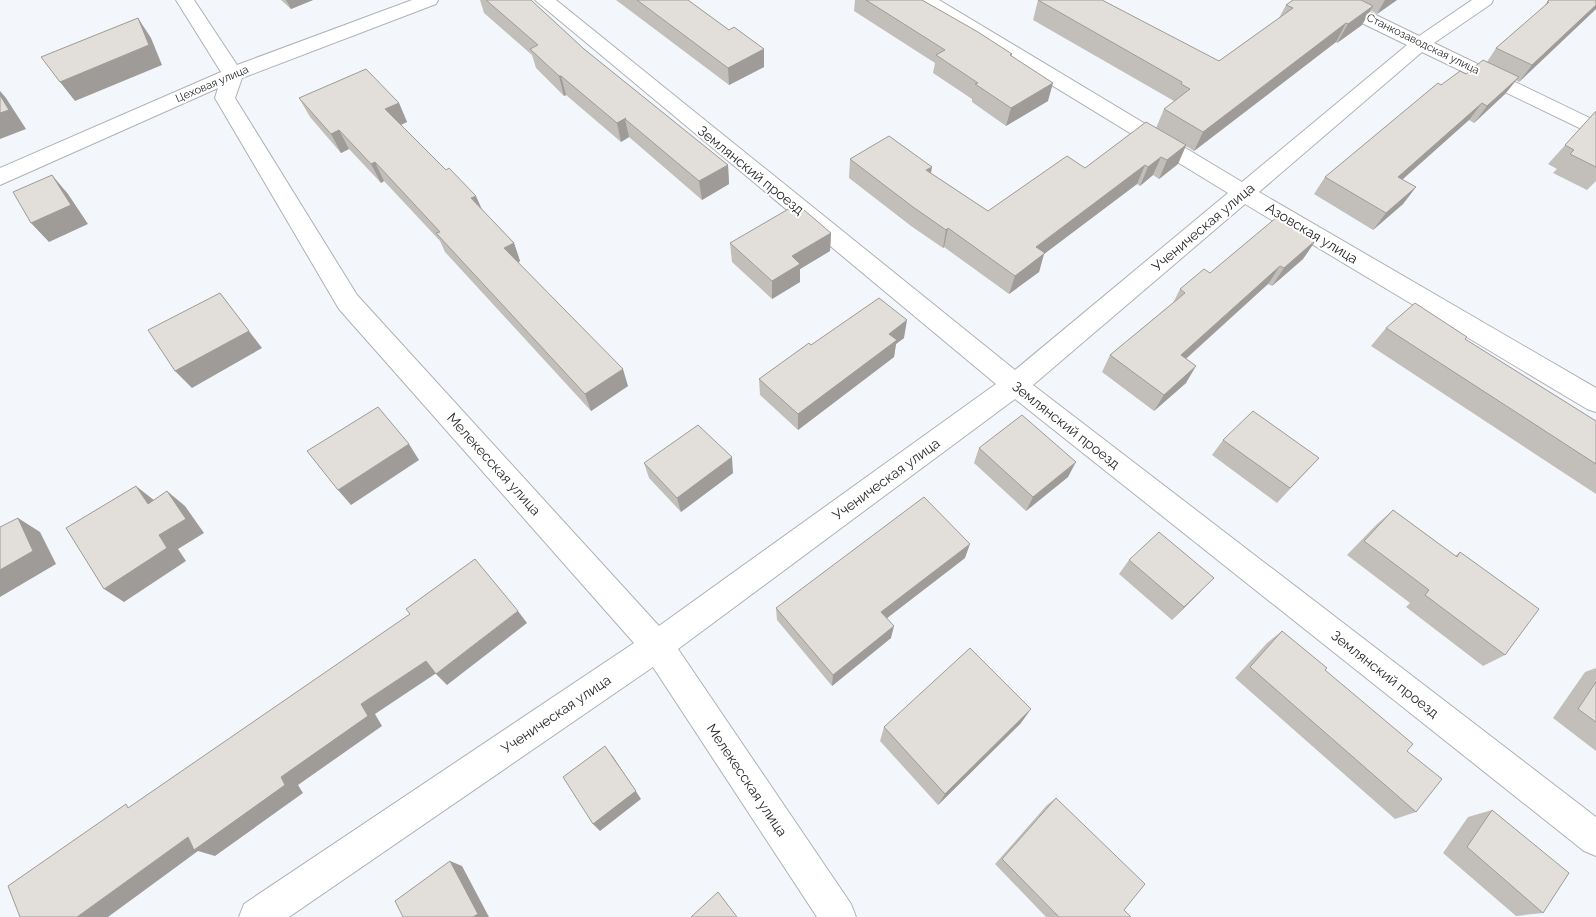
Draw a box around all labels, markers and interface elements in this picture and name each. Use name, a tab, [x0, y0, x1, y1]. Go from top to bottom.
street label: Станкозаводская улица	[1364, 11, 1482, 77]
street label: Цеховая улица	[174, 63, 250, 105]
street label: Землянский проезд	[695, 122, 807, 218]
street label: Ученическая улица	[1149, 180, 1257, 274]
street label: Азовская улица	[1263, 199, 1361, 267]
street label: Землянский проезд	[1009, 378, 1123, 472]
street label: Мелекесская улица	[444, 410, 544, 518]
street label: Ученическая улица	[829, 435, 943, 523]
street label: Землянский проезд	[1328, 627, 1442, 721]
street label: Ученическая улица	[498, 671, 614, 757]
street label: Мелекесская улица	[703, 721, 791, 839]

